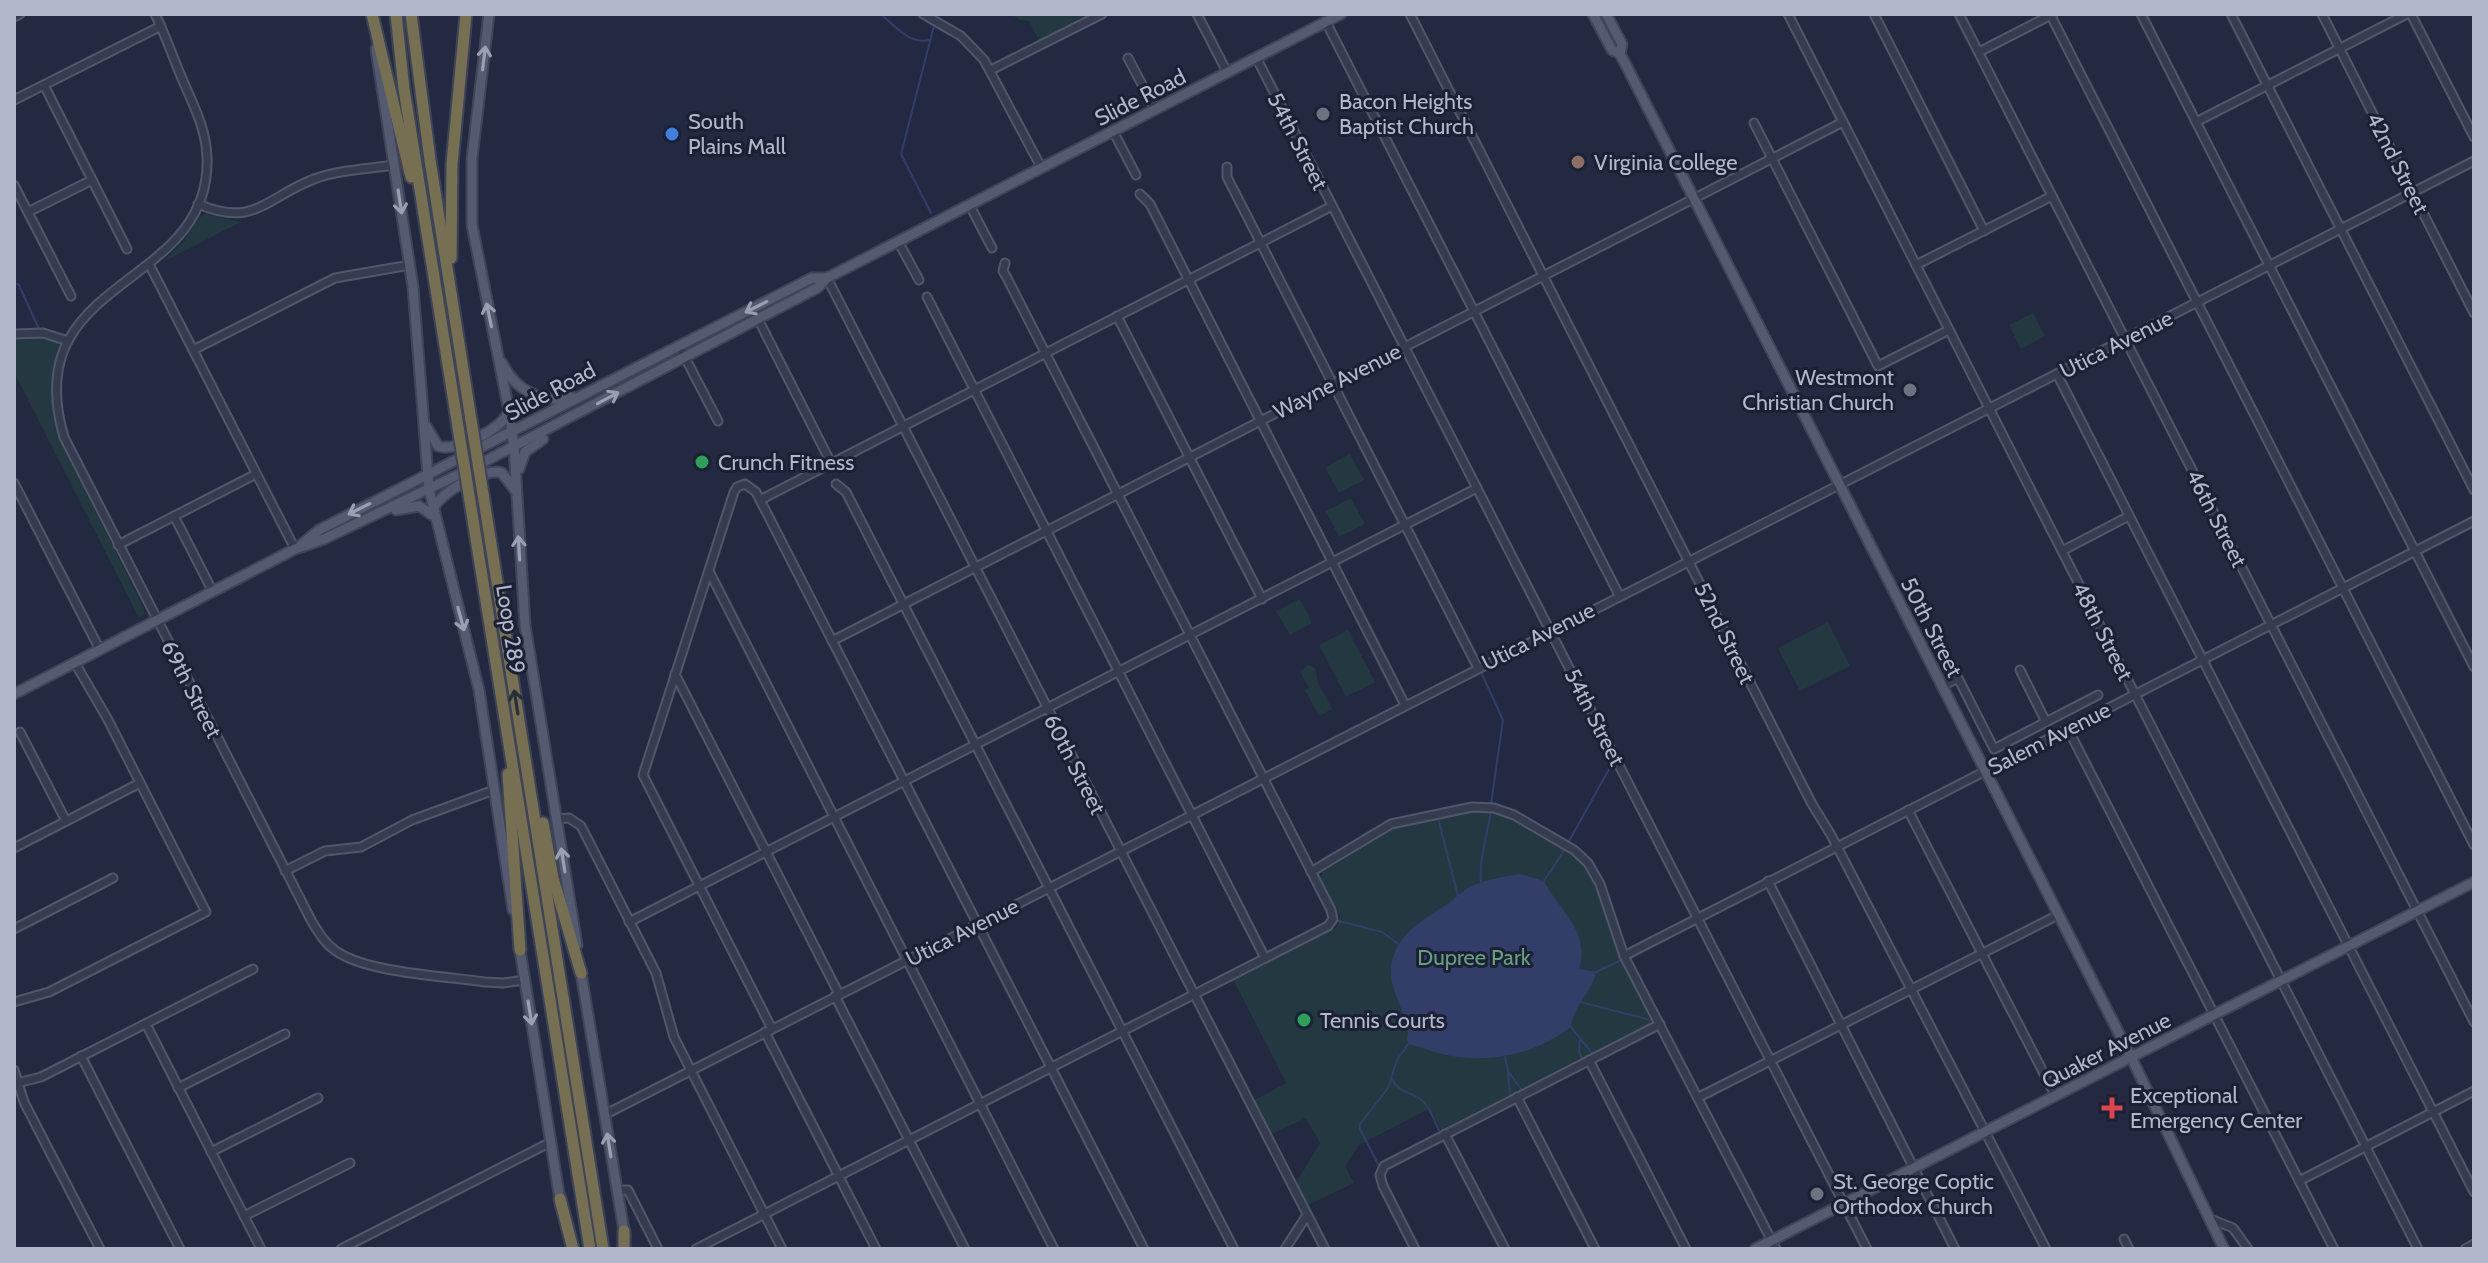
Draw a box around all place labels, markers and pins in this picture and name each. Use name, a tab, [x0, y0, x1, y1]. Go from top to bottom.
place label: Bacon Heights Baptist Church	[1339, 88, 1474, 140]
marker: Bacon Heights Baptist Church	[1314, 105, 1332, 123]
place label: South Plains Mall	[688, 108, 787, 160]
marker: South Plains Mall	[663, 125, 681, 143]
place label: Virginia College	[1594, 149, 1737, 176]
marker: Virginia College	[1569, 153, 1587, 171]
place label: Westmont Christian Church	[1742, 364, 1895, 416]
marker: Westmont Christian Church	[1901, 381, 1919, 399]
place label: Crunch Fitness	[718, 449, 854, 476]
marker: Crunch Fitness	[693, 453, 711, 471]
place label: Tennis Courts	[1320, 1007, 1445, 1034]
marker: Tennis Courts	[1295, 1011, 1313, 1029]
place label: Exceptional Emergency Center	[2130, 1082, 2302, 1134]
marker: Exceptional Emergency Center	[2101, 1097, 2123, 1119]
place label: St. George Coptic Orthodox Church	[1833, 1168, 1994, 1220]
marker: St. George Coptic Orthodox Church	[1808, 1185, 1826, 1203]

